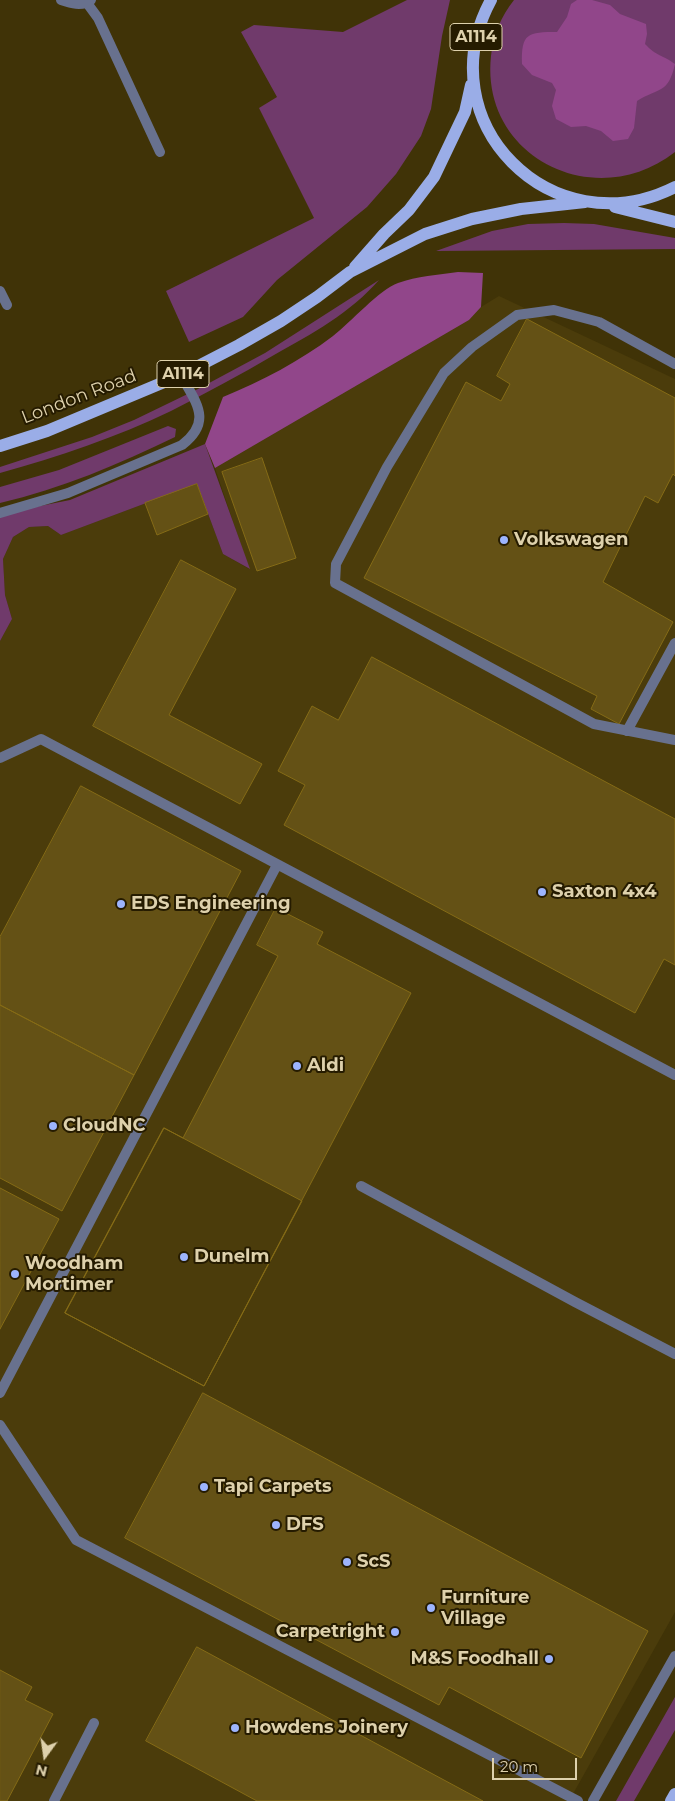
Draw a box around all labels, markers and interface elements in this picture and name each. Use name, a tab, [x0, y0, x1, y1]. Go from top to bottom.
road number: A1114	[450, 24, 502, 51]
road number: A1114	[157, 360, 209, 388]
street label: London Road	[18, 365, 140, 429]
place label: Volkswagen	[514, 529, 629, 551]
marker: Volkswagen	[498, 534, 510, 546]
place label: Saxton 4x4	[552, 881, 657, 903]
marker: Saxton 4x4	[536, 886, 548, 898]
place label: EDS Engineering	[131, 893, 291, 915]
marker: EDS Engineering	[115, 898, 127, 910]
place label: Aldi	[307, 1055, 344, 1077]
marker: Aldi	[291, 1060, 303, 1072]
place label: CloudNC	[63, 1115, 146, 1137]
marker: CloudNC	[47, 1120, 59, 1132]
place label: Dunelm	[194, 1246, 269, 1268]
marker: Dunelm	[178, 1251, 190, 1263]
place label: Woodham Mortimer	[25, 1253, 123, 1296]
marker: Woodham Mortimer	[9, 1268, 21, 1280]
place label: Tapi Carpets	[214, 1476, 332, 1498]
marker: Tapi Carpets	[198, 1481, 210, 1493]
place label: DFS	[286, 1514, 324, 1536]
marker: DFS	[270, 1519, 282, 1531]
place label: ScS	[357, 1551, 391, 1573]
marker: ScS	[341, 1556, 353, 1568]
place label: Furniture Village	[441, 1587, 529, 1630]
marker: Furniture Village	[425, 1602, 437, 1614]
place label: Carpetright	[276, 1621, 385, 1643]
marker: Carpetright	[389, 1626, 401, 1638]
place label: M&S Foodhall	[410, 1648, 539, 1670]
marker: M&S Foodhall	[543, 1653, 555, 1665]
place label: Howdens Joinery	[245, 1717, 408, 1739]
marker: Howdens Joinery	[229, 1722, 241, 1734]
north arrow	[20, 1731, 70, 1781]
scale bar	[495, 1748, 580, 1780]
text: 20 m	[500, 1757, 538, 1776]
text: N	[34, 1760, 49, 1781]

